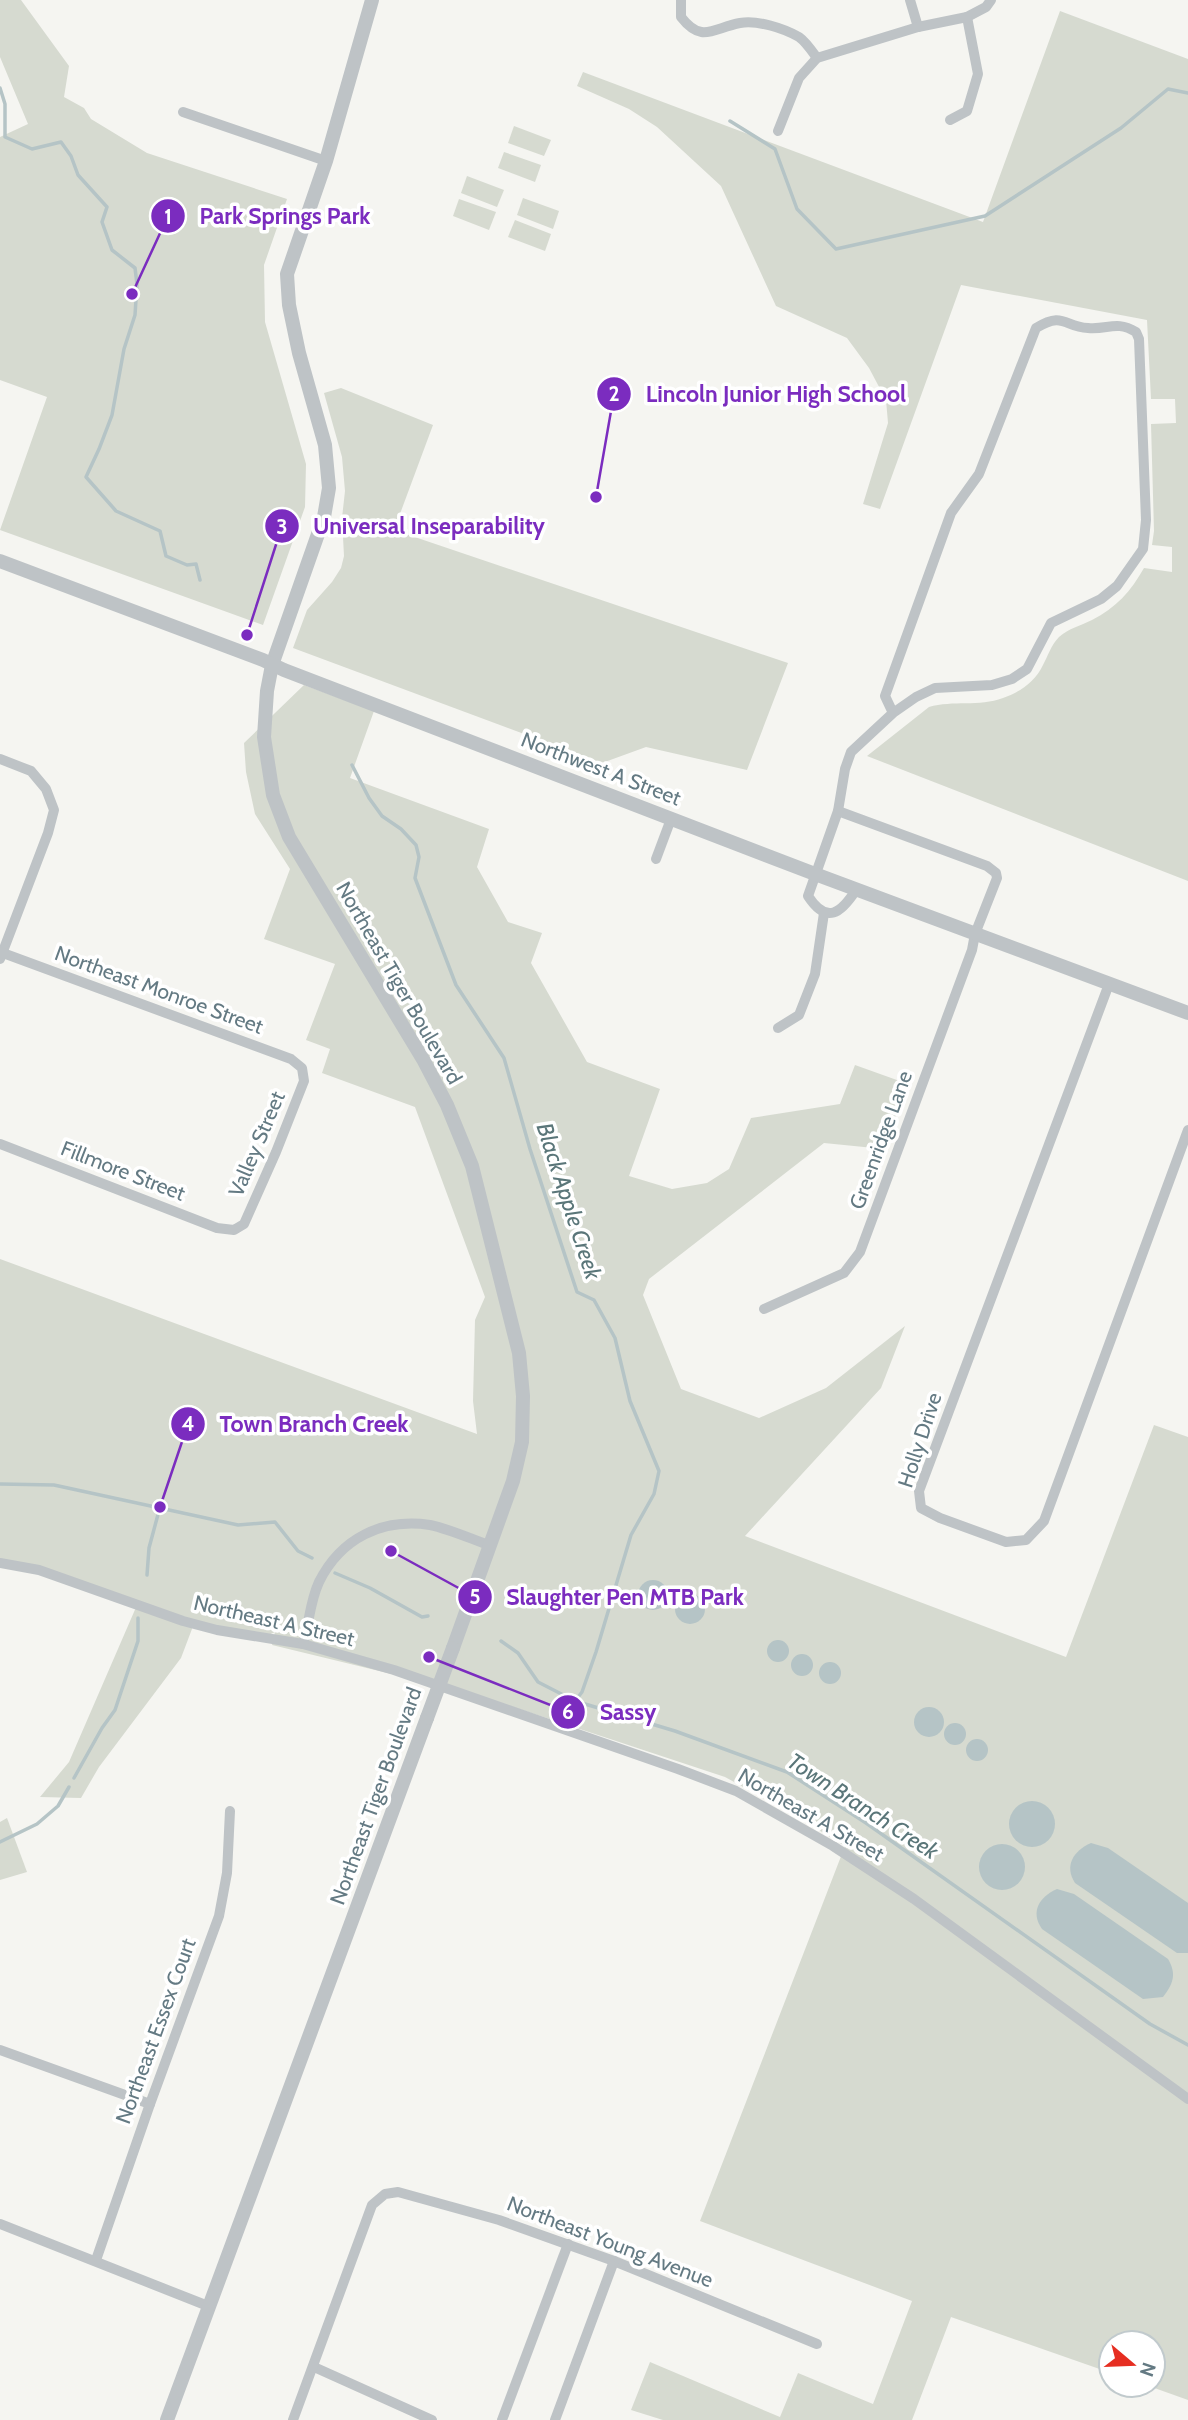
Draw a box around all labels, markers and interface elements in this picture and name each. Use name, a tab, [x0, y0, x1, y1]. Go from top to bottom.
callout: Park Springs Park	[150, 194, 384, 238]
text: Park Springs Park	[200, 202, 371, 230]
text: 1	[164, 204, 172, 229]
callout: Lincoln Junior High School	[596, 372, 920, 416]
text: Lincoln Junior High School	[646, 380, 906, 408]
text: 2	[608, 381, 620, 406]
callout: Universal Inseparability	[264, 504, 559, 548]
text: Universal Inseparability	[313, 512, 546, 540]
text: 3	[276, 514, 288, 539]
street label: Northwest A Street	[518, 727, 685, 810]
street label: Northeast Tiger Boulevard	[331, 877, 468, 1088]
street label: Northeast Monroe Street	[52, 940, 267, 1039]
street label: Greenridge Lane	[844, 1067, 917, 1212]
street label: Valley Street	[223, 1087, 290, 1200]
water label: Black Apple Creek	[531, 1119, 608, 1284]
street label: Fillmore Street	[58, 1135, 189, 1206]
street label: Holly Drive	[892, 1389, 947, 1490]
callout: Town Branch Creek	[171, 1402, 423, 1446]
text: Town Branch Creek	[219, 1410, 409, 1438]
text: 4	[181, 1411, 195, 1436]
callout: Slaughter Pen MTB Park	[457, 1575, 758, 1619]
text: Slaughter Pen MTB Park	[506, 1583, 745, 1611]
text: 5	[469, 1584, 481, 1609]
street label: Northeast A Street	[191, 1590, 357, 1651]
street label: Northeast Tiger Boulevard	[325, 1684, 427, 1908]
callout: Sassy	[551, 1690, 670, 1734]
text: Sassy	[600, 1698, 657, 1726]
text: 6	[562, 1699, 574, 1724]
water label: Town Branch Creek	[782, 1747, 945, 1866]
street label: Northeast A Street	[734, 1763, 889, 1866]
street label: Northeast Essex Court	[110, 1935, 201, 2127]
street label: Northeast Young Avenue	[504, 2191, 717, 2292]
north arrow	[1097, 2329, 1167, 2399]
text: N	[1135, 2359, 1161, 2379]

